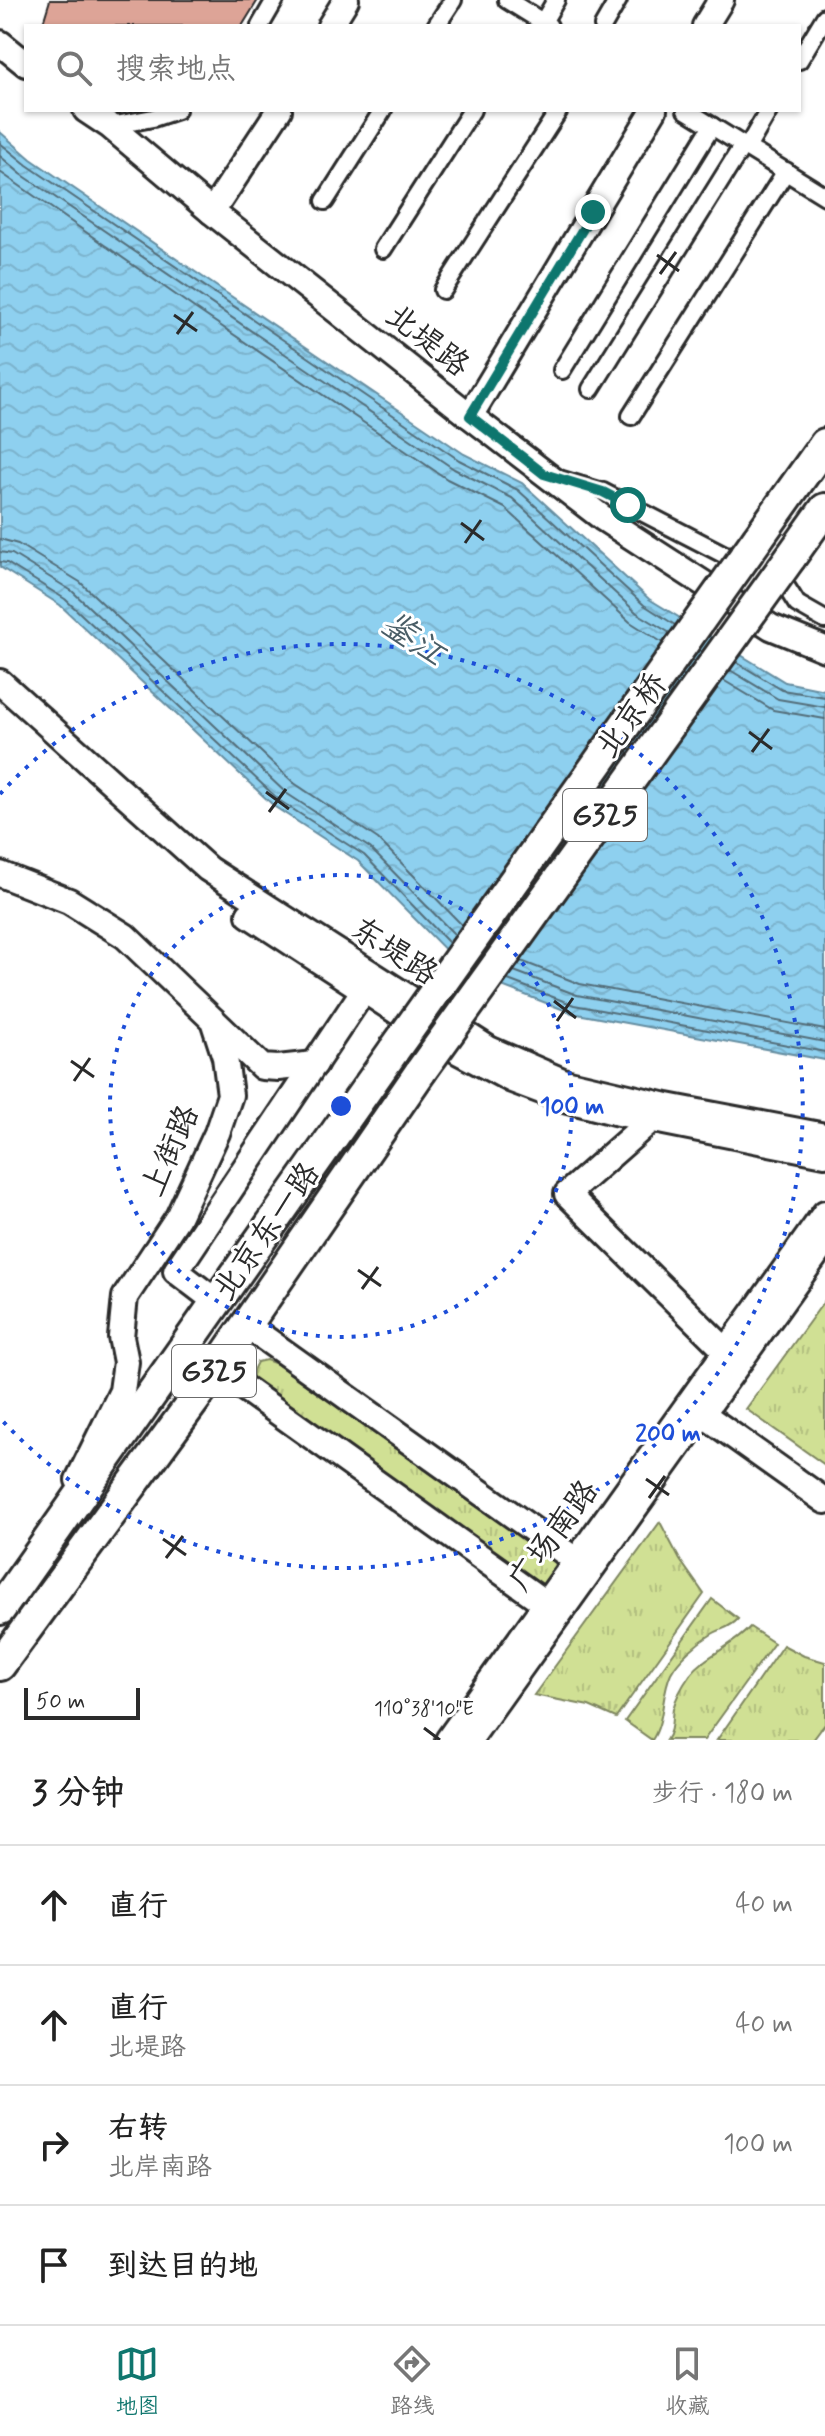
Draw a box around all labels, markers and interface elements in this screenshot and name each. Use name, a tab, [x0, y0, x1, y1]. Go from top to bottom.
search box	[24, 24, 801, 112]
icon: search	[52, 46, 96, 90]
text: 搜索地点	[116, 50, 236, 89]
route end	[575, 194, 611, 230]
street label: 北堤路	[376, 295, 478, 387]
route start	[610, 487, 646, 523]
water label: 鉴江	[372, 602, 455, 679]
street label: 北京桥	[587, 665, 677, 767]
road number: G325	[563, 789, 647, 841]
street label: 东堤路	[342, 908, 446, 996]
centre of rings	[327, 1092, 355, 1120]
text: 100 m	[540, 1092, 604, 1123]
street label: 上街路	[132, 1099, 210, 1203]
street label: 北京东一路	[204, 1154, 330, 1310]
road number: G325	[172, 1345, 256, 1397]
text: 200 m	[635, 1419, 701, 1450]
street label: 广场南路	[499, 1472, 609, 1600]
scale bar	[24, 1684, 140, 1720]
text: 50 m	[36, 1688, 85, 1716]
text: 110°38'10"E	[374, 1696, 474, 1723]
text: 3 分钟	[32, 1771, 125, 1816]
text: 步行 · 180 m	[652, 1777, 793, 1811]
icon: ahead	[32, 1883, 76, 1927]
text: 直行	[108, 1887, 168, 1926]
text: 40 m	[735, 1888, 793, 1922]
text: 直行	[108, 1989, 168, 2028]
icon: ahead	[32, 2003, 76, 2047]
text: 40 m	[735, 2008, 793, 2042]
text: 北堤路	[108, 2031, 186, 2065]
text: 右转	[108, 2109, 168, 2148]
icon: right	[32, 2123, 76, 2167]
text: 100 m	[723, 2128, 793, 2162]
text: 北岸南路	[108, 2151, 212, 2185]
icon: arrive	[32, 2243, 76, 2287]
text: 到达目的地	[108, 2247, 258, 2286]
tab: 地图	[115, 2342, 160, 2421]
tab: 路线	[390, 2342, 435, 2421]
tab: 收藏	[665, 2342, 710, 2421]

